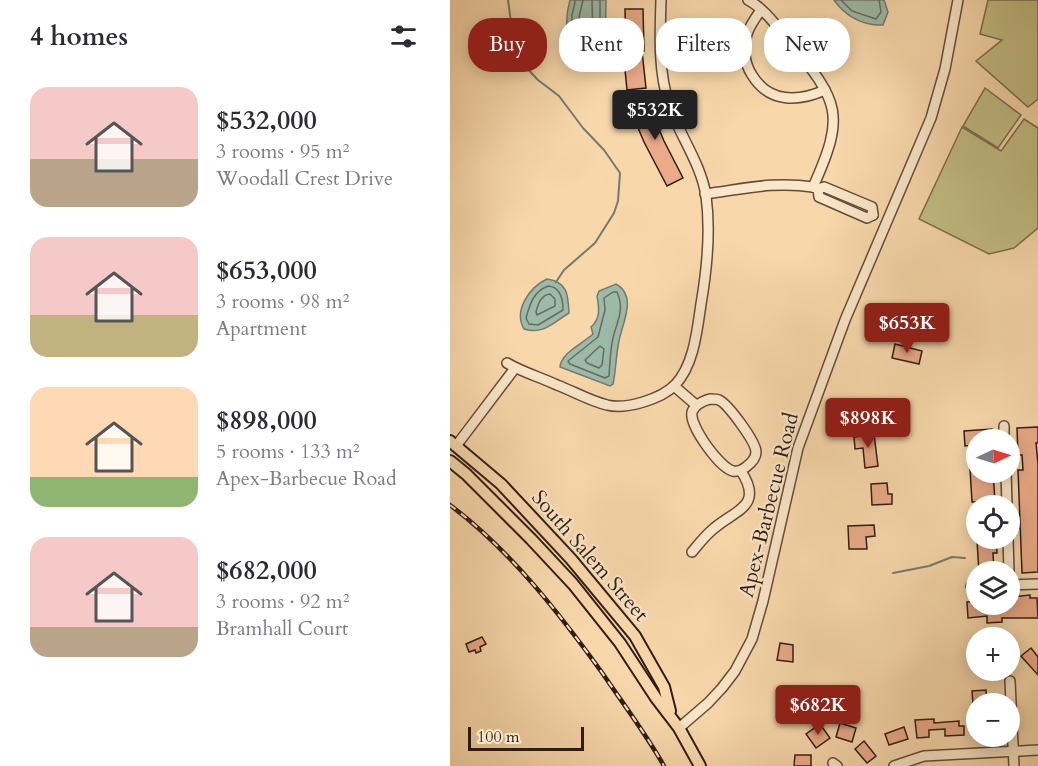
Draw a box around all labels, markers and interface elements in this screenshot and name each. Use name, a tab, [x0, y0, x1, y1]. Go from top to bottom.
chip: Buy	[468, 18, 547, 72]
chip: Rent	[559, 18, 644, 72]
chip: Filters	[656, 18, 752, 72]
chip: New	[764, 18, 850, 72]
text: 4 homes	[30, 19, 128, 54]
icon: filters	[387, 20, 420, 53]
pin: $532K	[613, 90, 697, 141]
text: $532K	[626, 96, 684, 123]
text: $532,000	[216, 103, 317, 138]
icon: home	[78, 111, 150, 183]
text: 3 rooms · 95 m²	[216, 138, 349, 165]
text: Woodall Crest Drive	[216, 165, 393, 192]
text: $653,000	[216, 253, 317, 288]
icon: home	[78, 261, 150, 333]
text: 3 rooms · 98 m²	[216, 288, 349, 315]
pin: $653K	[865, 303, 949, 354]
text: $653K	[878, 309, 936, 336]
text: Apartment	[216, 315, 307, 342]
pin: $898K	[826, 398, 910, 449]
text: $898,000	[216, 403, 317, 438]
text: $898K	[839, 404, 897, 431]
street label: Apex-Barbecue Road	[732, 409, 806, 601]
icon: home	[78, 411, 150, 483]
north arrow	[966, 429, 1020, 483]
map controls	[966, 429, 1020, 747]
text: 5 rooms · 133 m²	[216, 438, 360, 465]
text: Apex-Barbecue Road	[216, 465, 397, 492]
street label: South Salem Street	[525, 484, 656, 628]
button: locate	[966, 495, 1020, 549]
text: $682,000	[216, 553, 317, 588]
icon: home	[78, 561, 150, 633]
button: layers	[966, 561, 1020, 615]
text: 3 rooms · 92 m²	[216, 588, 349, 615]
text: Bramhall Court	[216, 615, 348, 642]
button: +	[966, 627, 1020, 681]
pin: $682K	[776, 685, 860, 736]
text: $682K	[789, 691, 847, 718]
button: −	[966, 693, 1020, 747]
scale bar	[468, 724, 584, 752]
text: 100 m	[477, 726, 519, 748]

